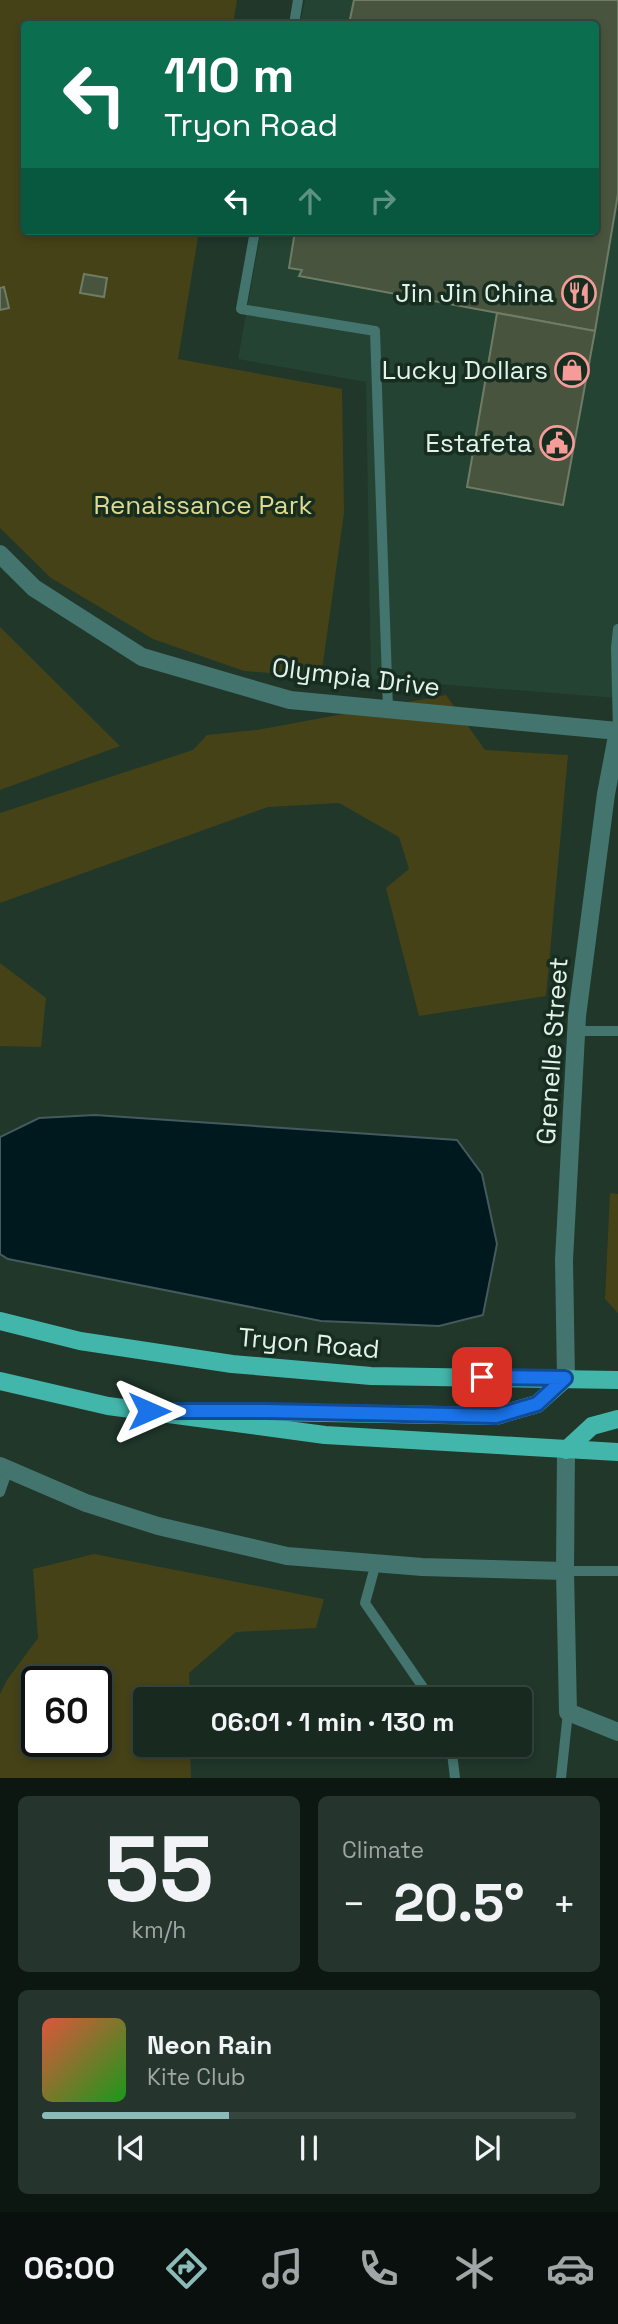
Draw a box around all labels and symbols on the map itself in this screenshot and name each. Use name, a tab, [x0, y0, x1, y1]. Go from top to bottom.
restaurant icon: Jin Jin China	[560, 274, 598, 312]
place label: Jin Jin China	[395, 276, 554, 310]
shop icon: Lucky Dollars	[553, 351, 591, 389]
place label: Lucky Dollars	[382, 353, 548, 387]
public building icon: Estafeta	[538, 424, 576, 462]
place label: Estafeta	[425, 426, 532, 460]
park label: Renaissance Park	[94, 488, 312, 522]
street label: Olympia Drive	[270, 650, 442, 704]
street label: Grenelle Street	[529, 956, 575, 1146]
street label: Tryon Road	[237, 1320, 381, 1366]
pin	[452, 1347, 512, 1407]
position arrow	[112, 1374, 186, 1448]
speed limit sign: 60	[21, 1666, 112, 1757]

